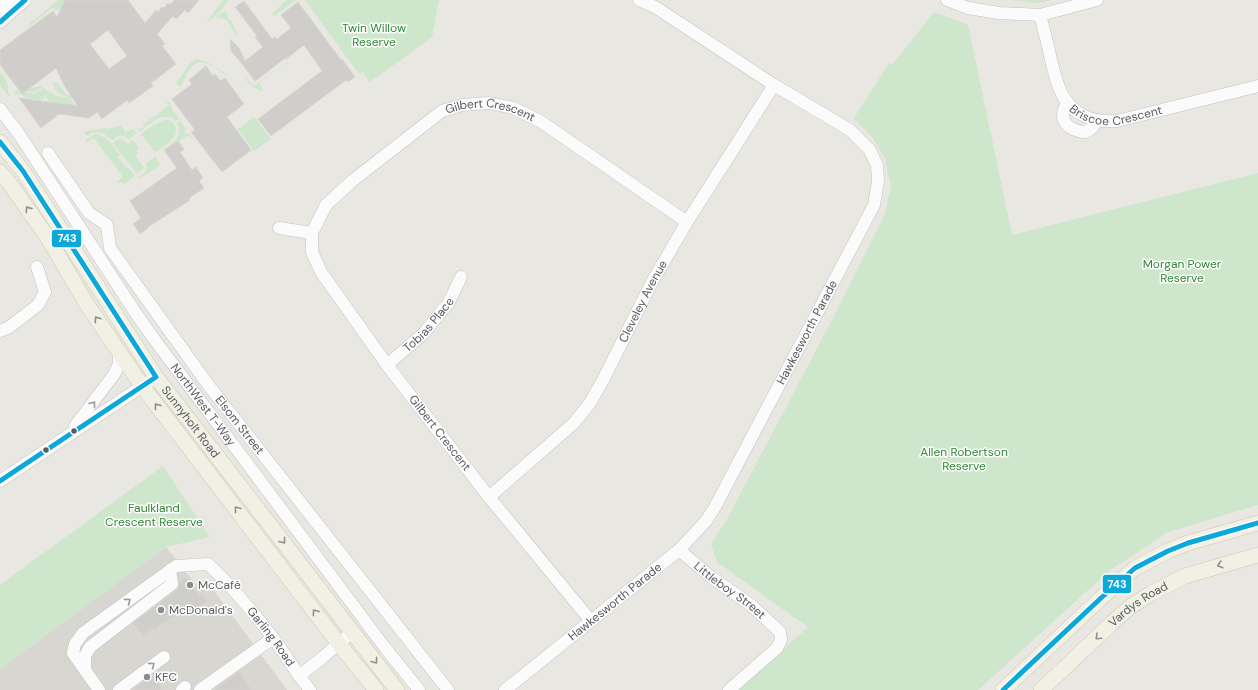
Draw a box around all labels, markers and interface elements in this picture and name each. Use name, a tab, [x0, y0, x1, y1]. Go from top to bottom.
park label: Twin Willow Reserve	[342, 20, 406, 50]
street label: Gilbert Crescent	[443, 95, 538, 126]
street label: Briscoe Crescent	[1066, 101, 1164, 129]
one-way arrow	[26, 207, 33, 214]
line badge: 743	[51, 229, 82, 248]
text: 743	[57, 231, 77, 245]
park label: Morgan Power Reserve	[1143, 256, 1222, 286]
street label: Cleveley Avenue	[615, 257, 671, 345]
street label: Hawkesworth Parade	[773, 277, 841, 387]
street label: Tobias Place	[400, 295, 458, 356]
one-way arrow	[94, 316, 102, 323]
street label: NorthWest T-Way	[167, 360, 240, 450]
street label: Sunnyholt Road	[158, 383, 223, 461]
street label: Elsom Street	[212, 392, 268, 458]
street label: Gilbert Crescent	[405, 392, 475, 475]
one-way arrow	[88, 402, 95, 409]
one-way arrow	[155, 403, 162, 410]
unlabelled marker	[69, 426, 79, 436]
park label: Allen Robertson Reserve	[920, 444, 1008, 474]
unlabelled marker	[41, 445, 51, 455]
park label: Faulkland Crescent Reserve	[105, 500, 203, 530]
one-way arrow	[235, 506, 242, 513]
one-way arrow	[278, 537, 285, 544]
street label: Littleboy Street	[691, 558, 769, 623]
street label: Hawkesworth Parade	[565, 559, 665, 644]
one-way arrow	[1217, 560, 1224, 569]
line badge: 743	[1102, 574, 1132, 594]
place label: McCafé	[198, 577, 241, 593]
text: 743	[1107, 577, 1127, 591]
street label: Vardys Road	[1105, 578, 1171, 630]
marker: McCafé	[185, 580, 195, 590]
one-way arrow	[123, 599, 130, 606]
place label: McDonald's	[169, 602, 233, 618]
street label: Garling Road	[243, 604, 298, 669]
marker: McDonald's	[156, 605, 166, 615]
one-way arrow	[313, 610, 320, 617]
one-way arrow	[1095, 632, 1103, 639]
one-way arrow	[370, 656, 377, 663]
one-way arrow	[148, 663, 155, 670]
place label: KFC	[155, 669, 177, 685]
marker: KFC	[142, 672, 152, 682]

